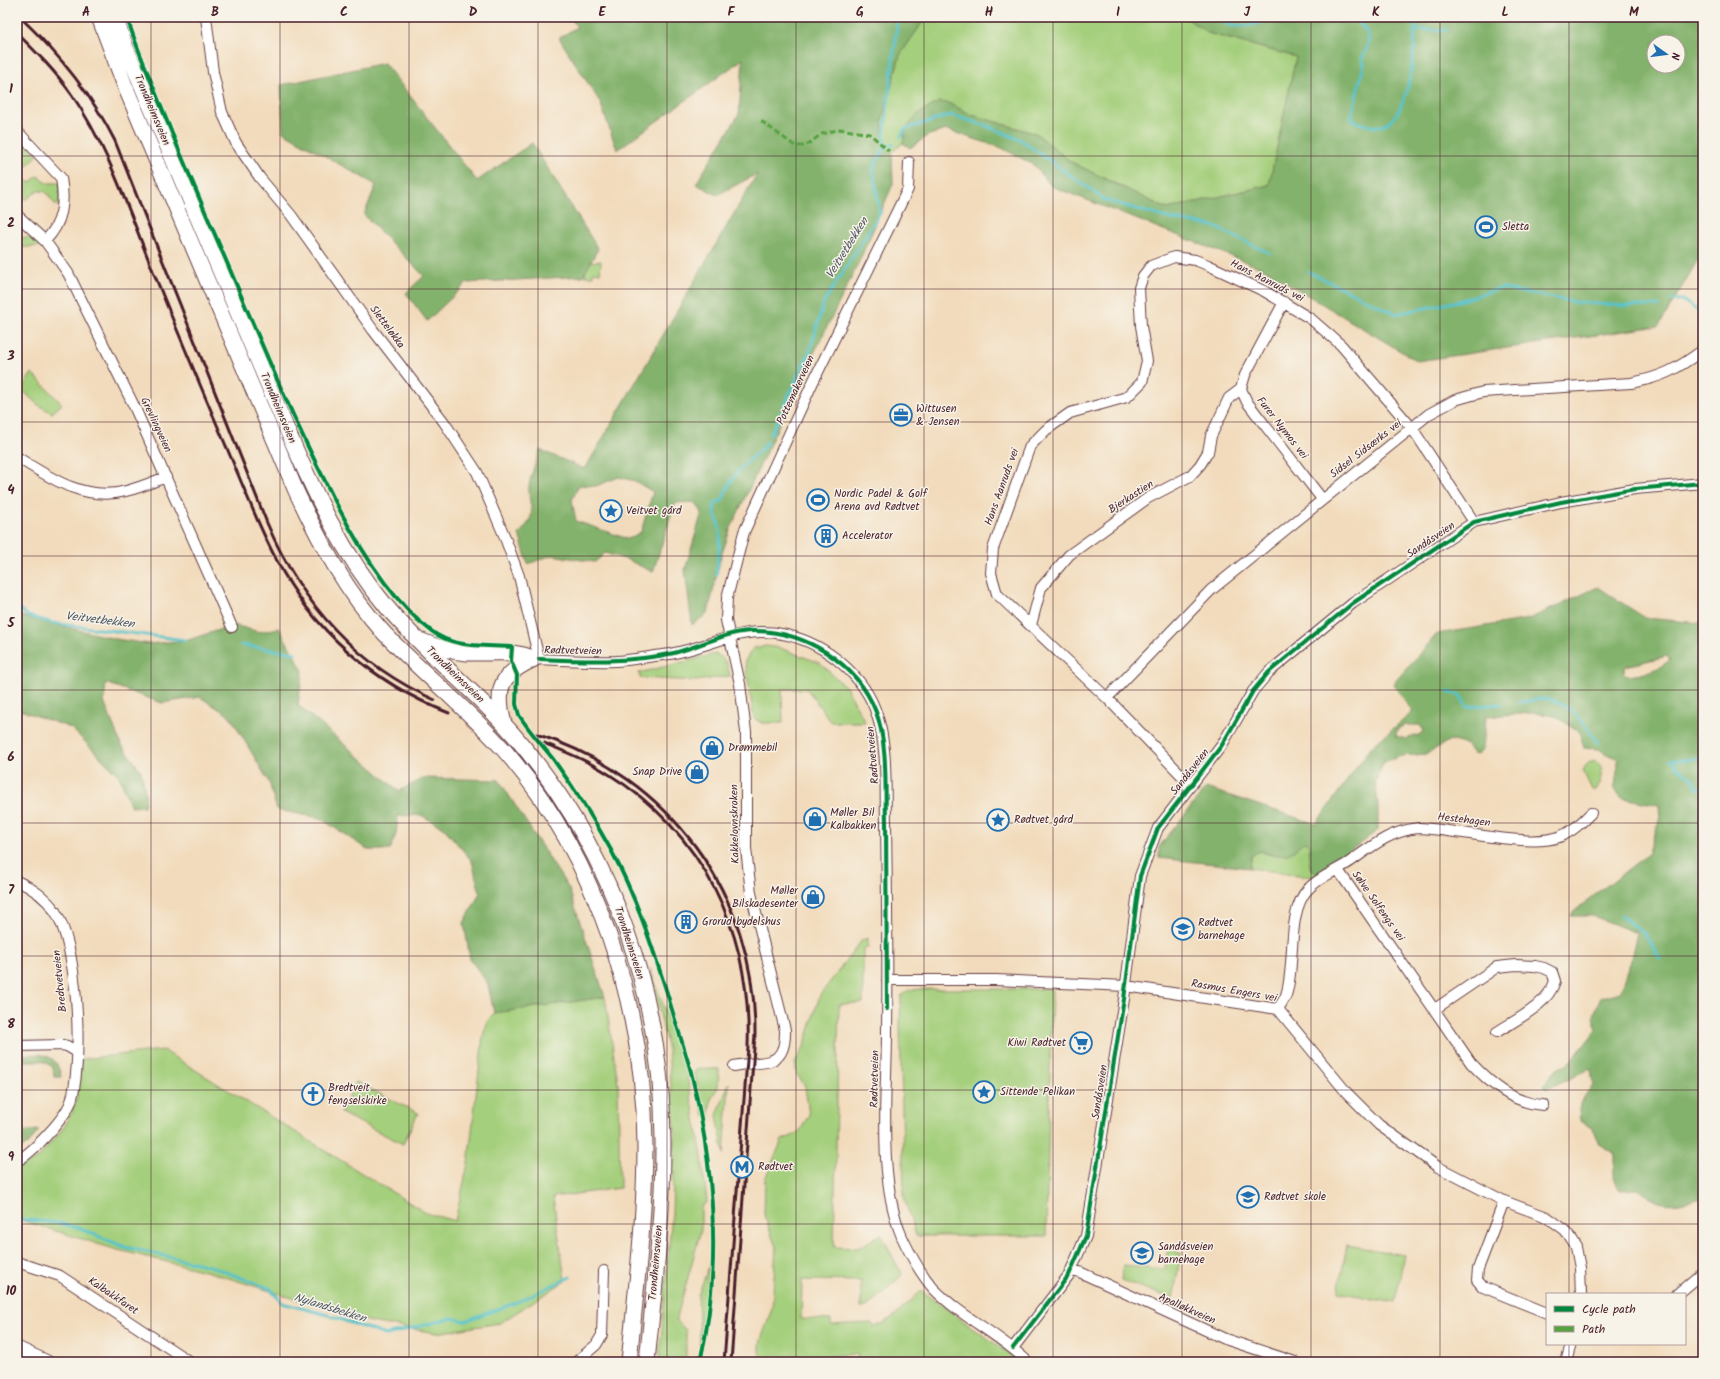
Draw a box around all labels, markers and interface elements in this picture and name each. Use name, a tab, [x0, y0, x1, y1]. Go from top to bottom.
text: A	[82, 2, 90, 23]
text: B	[211, 2, 219, 23]
text: C	[340, 2, 348, 23]
text: D	[469, 2, 478, 23]
text: E	[598, 2, 606, 23]
text: F	[727, 2, 735, 23]
text: G	[856, 2, 864, 23]
text: H	[985, 2, 994, 23]
text: I	[1116, 2, 1120, 23]
text: J	[1244, 2, 1251, 23]
text: K	[1372, 2, 1380, 23]
text: L	[1501, 2, 1509, 23]
text: M	[1629, 2, 1639, 23]
north arrow	[1646, 34, 1686, 74]
text: N	[1665, 51, 1684, 62]
street label: Trondheimsveien	[129, 72, 175, 149]
text: 1	[9, 79, 13, 100]
water label: Veitvetbekken	[821, 212, 874, 282]
text: 2	[7, 213, 15, 234]
sports icon: Sletta	[1473, 214, 1499, 240]
place label: Sletta	[1502, 218, 1529, 236]
street label: Hans Aanruds vei	[1227, 255, 1307, 308]
street label: Sletteløkka	[365, 302, 409, 352]
text: 3	[6, 346, 15, 367]
street label: Pottemakerveien	[772, 352, 820, 428]
street label: Trondheimsveien	[255, 370, 301, 447]
street label: Furer Nymos vei	[1252, 393, 1313, 464]
street label: Grevlingveien	[135, 394, 177, 456]
place label: Wittusen & Jensen	[916, 400, 960, 431]
office icon: Wittusen & Jensen	[888, 402, 914, 428]
street label: Sidsel Sidsærks vei	[1326, 415, 1406, 483]
street label: Hans Aanruds vei	[980, 446, 1024, 528]
street label: Bjerkastien	[1105, 475, 1157, 518]
text: 4	[7, 480, 15, 501]
place label: Nordic Padel & Golf Arena avd Rødtvet	[834, 485, 929, 516]
sports icon: Nordic Padel & Golf Arena avd Rødtvet	[805, 487, 831, 513]
place icon: Veitvet gård	[598, 498, 624, 524]
place label: Veitvet gård	[626, 502, 682, 520]
street label: Sandåsveien	[1403, 517, 1459, 563]
building icon: Accelerator	[813, 523, 839, 549]
place label: Accelerator	[842, 527, 894, 545]
water label: Veitvetbekken	[65, 606, 137, 634]
text: 5	[7, 613, 16, 634]
street label: Rødtvetveien	[544, 641, 602, 661]
street label: Trondheimsveien	[421, 642, 489, 708]
street label: Rødtvetveien	[861, 725, 884, 785]
shop icon: Drømmebil	[699, 735, 725, 761]
place label: Drømmebil	[728, 739, 778, 757]
street label: Sandåsveien	[1166, 745, 1214, 799]
text: 6	[7, 747, 15, 768]
shop icon: Snap Drive	[684, 759, 710, 785]
place label: Snap Drive	[633, 763, 682, 781]
street label: Kakkelovnskroken	[725, 784, 745, 864]
place label: Møller Bil Kalbakken	[830, 804, 877, 835]
shop icon: Møller Bil Kalbakken	[802, 806, 828, 832]
place icon: Rødtvet gård	[985, 807, 1011, 833]
street label: Hestehagen	[1436, 808, 1492, 832]
place label: Rødtvet gård	[1014, 811, 1074, 829]
street label: Sølve Solfengs vei	[1347, 867, 1409, 945]
text: 7	[8, 880, 15, 901]
place label: Møller Bilskadesenter	[732, 882, 799, 913]
shop icon: Møller Bilskadesenter	[800, 884, 826, 910]
street label: Trondheimsveien	[609, 904, 649, 982]
building icon: Grorud bydelshus	[673, 909, 699, 935]
place label: Grorud bydelshus	[702, 913, 781, 931]
place label: Rødtvet barnehage	[1198, 914, 1245, 945]
school or university icon: Rødtvet barnehage	[1170, 916, 1196, 942]
street label: Bredtvetveien	[48, 949, 72, 1013]
street label: Rasmus Engers vei	[1190, 975, 1279, 1007]
text: 8	[7, 1014, 15, 1035]
supermarket icon: Kiwi Rødtvet	[1068, 1030, 1094, 1056]
place label: Kiwi Rødtvet	[1007, 1034, 1067, 1052]
street label: Rødtvetveien	[865, 1050, 885, 1108]
street label: Sandåsveien	[1087, 1063, 1113, 1121]
place label: Bredtveit fengselskirke	[328, 1079, 387, 1110]
place icon: Sittende Pelikan	[971, 1079, 997, 1105]
church icon: Bredtveit fengselskirke	[300, 1081, 326, 1107]
place label: Sittende Pelikan	[1000, 1083, 1075, 1101]
text: 9	[8, 1147, 15, 1168]
metro station icon: Rødtvet	[729, 1154, 755, 1180]
place label: Rødtvet	[758, 1158, 794, 1176]
school or university icon: Rødtvet skole	[1235, 1184, 1261, 1210]
place label: Rødtvet skole	[1264, 1188, 1326, 1206]
street label: Trondheimsveien	[644, 1224, 668, 1302]
place label: Sandåsveien barnehage	[1158, 1238, 1213, 1269]
school or university icon: Sandåsveien barnehage	[1129, 1240, 1155, 1266]
street label: Kalbakkfaret	[84, 1272, 143, 1320]
text: 10	[6, 1281, 17, 1302]
water label: Nylandsbekken	[292, 1288, 370, 1328]
street label: Apalløkkveien	[1156, 1288, 1219, 1330]
legend	[1546, 1293, 1686, 1345]
text: Cycle path	[1582, 1300, 1636, 1319]
text: Path	[1582, 1320, 1605, 1339]

